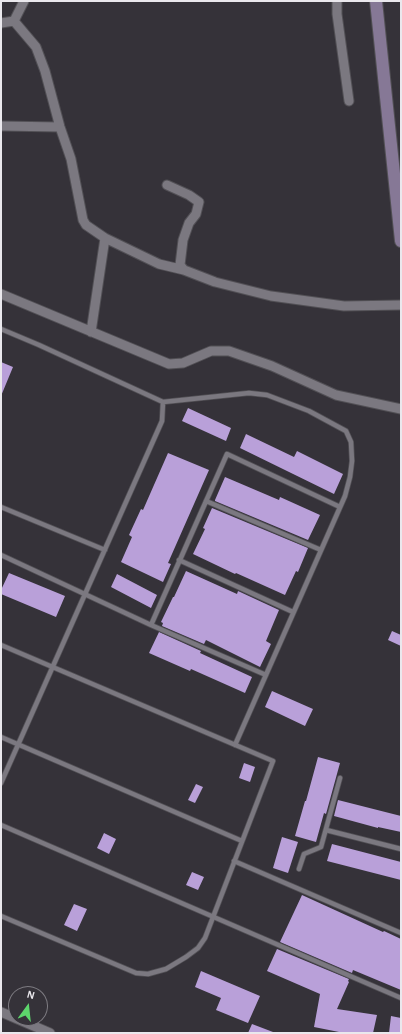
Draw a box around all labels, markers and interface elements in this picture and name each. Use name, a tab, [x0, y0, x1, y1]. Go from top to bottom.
north arrow	[8, 986, 48, 1026]
text: N	[26, 989, 36, 1001]

